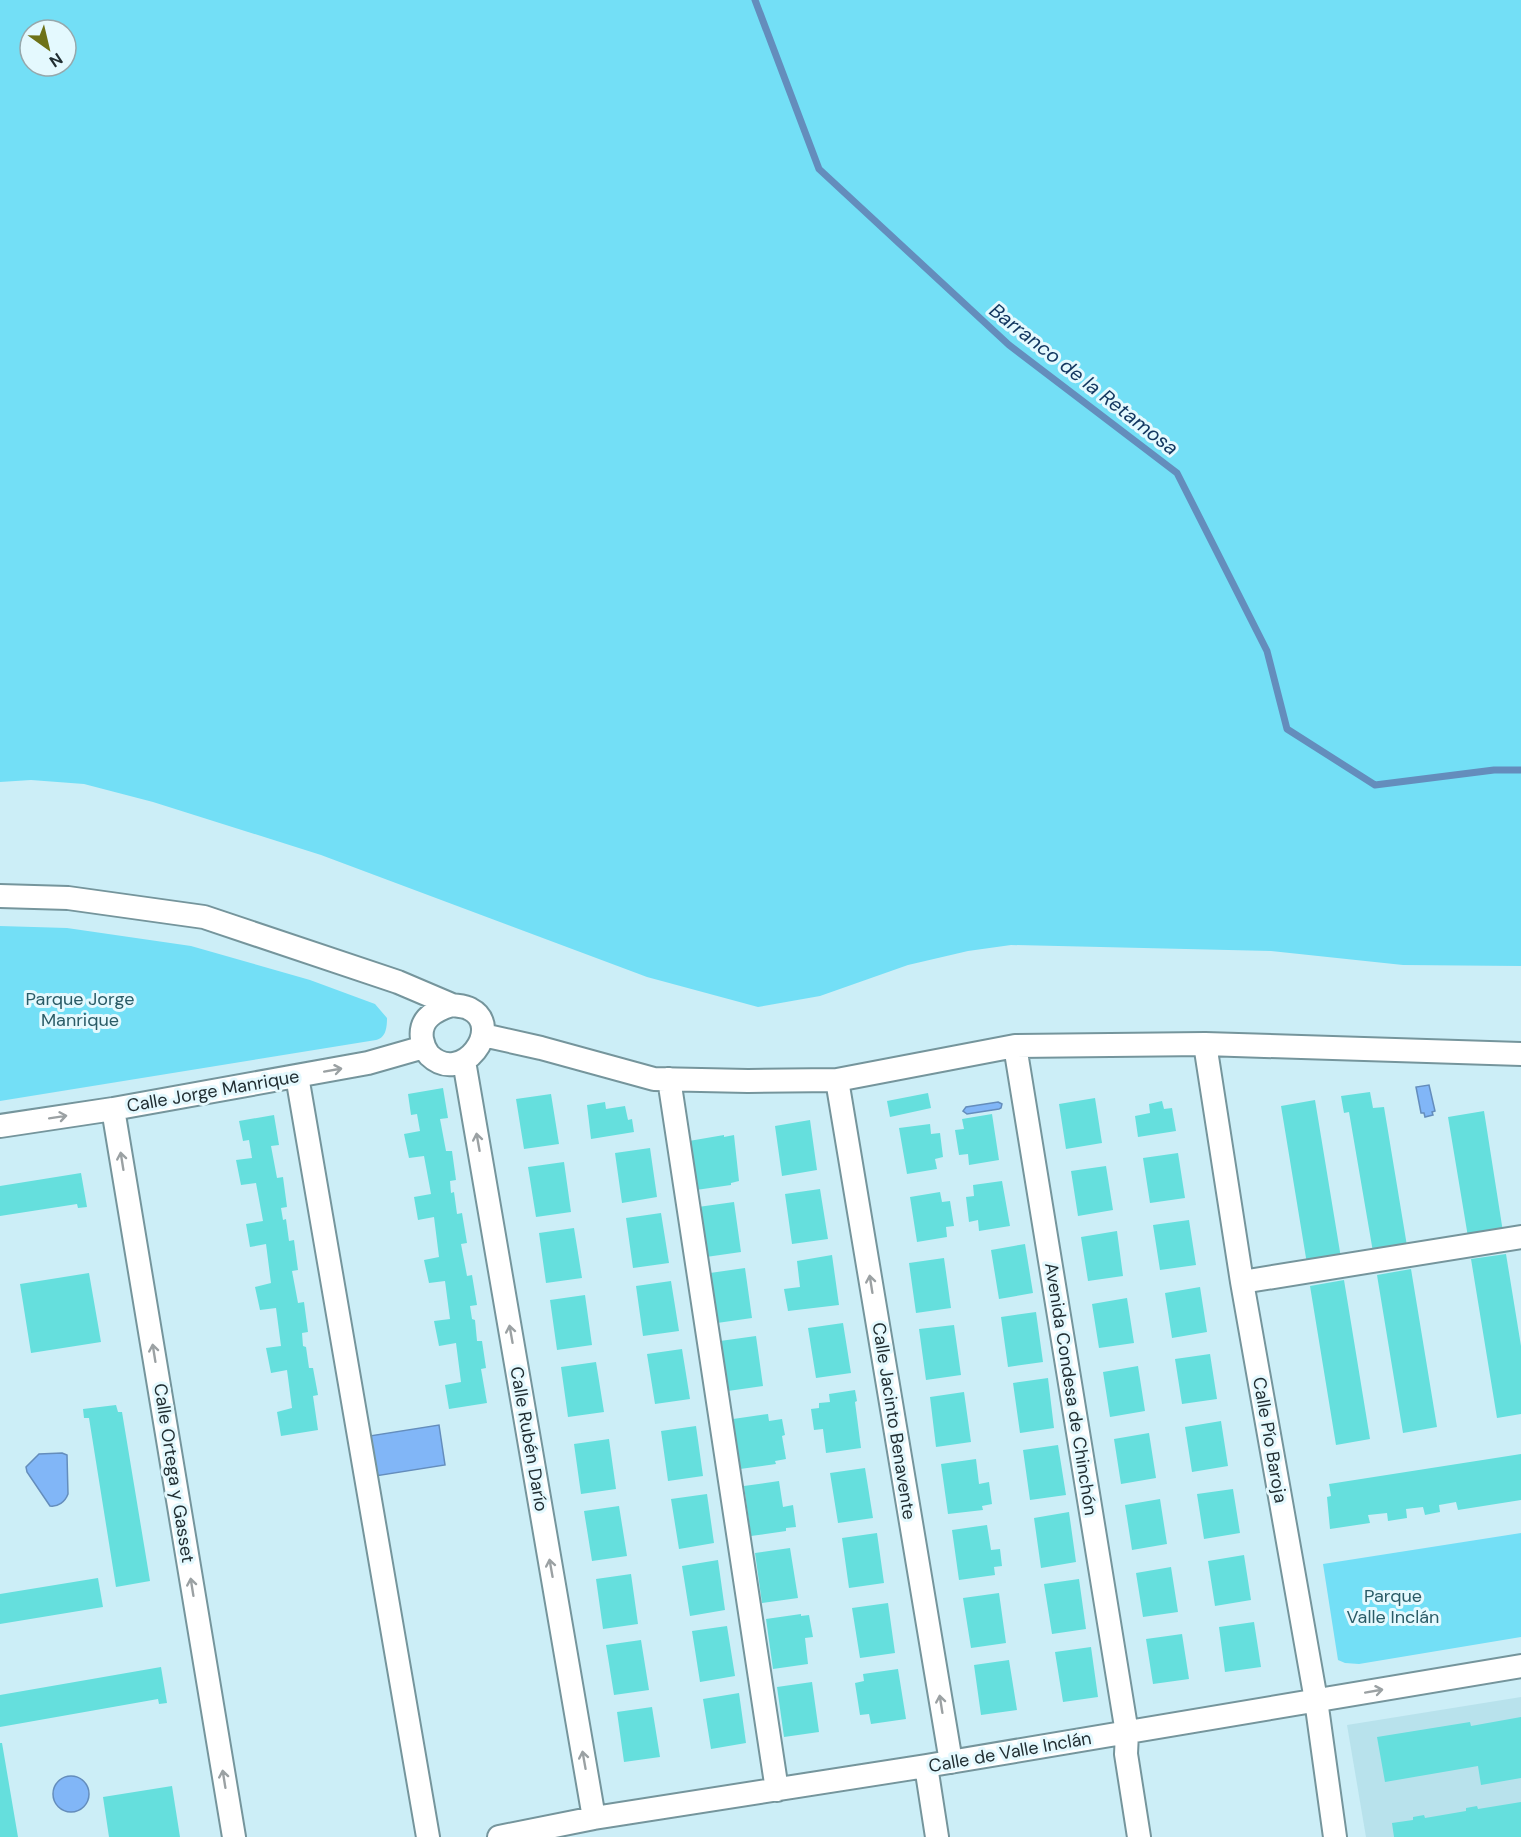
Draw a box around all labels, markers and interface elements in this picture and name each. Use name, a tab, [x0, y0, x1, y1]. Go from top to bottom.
north arrow	[18, 18, 78, 78]
text: N	[45, 48, 67, 72]
water label: Barranco de la Retamosa	[984, 297, 1184, 461]
park label: Parque Jorge Manrique	[26, 987, 134, 1032]
street label: Calle Jorge Manrique	[125, 1064, 301, 1118]
one-way arrow	[322, 1064, 342, 1075]
one-way arrow	[47, 1111, 67, 1122]
one-way arrow	[472, 1133, 483, 1153]
one-way arrow	[116, 1151, 127, 1171]
street label: Avenida Condesa de Chinchón	[1039, 1261, 1103, 1517]
one-way arrow	[865, 1274, 876, 1294]
street label: Calle Jacinto Benavente	[867, 1321, 921, 1521]
one-way arrow	[505, 1325, 516, 1345]
one-way arrow	[148, 1344, 159, 1363]
street label: Calle Rubén Darío	[504, 1365, 554, 1513]
street label: Calle Pío Baroja	[1247, 1375, 1293, 1505]
street label: Calle Ortega y Gasset	[148, 1382, 200, 1564]
one-way arrow	[545, 1559, 556, 1578]
one-way arrow	[187, 1578, 198, 1597]
park label: Parque Valle Inclán	[1347, 1584, 1439, 1629]
one-way arrow	[1363, 1685, 1383, 1696]
one-way arrow	[935, 1695, 946, 1714]
street label: Calle de Valle Inclán	[927, 1726, 1093, 1778]
one-way arrow	[578, 1751, 589, 1770]
one-way arrow	[219, 1770, 230, 1790]

